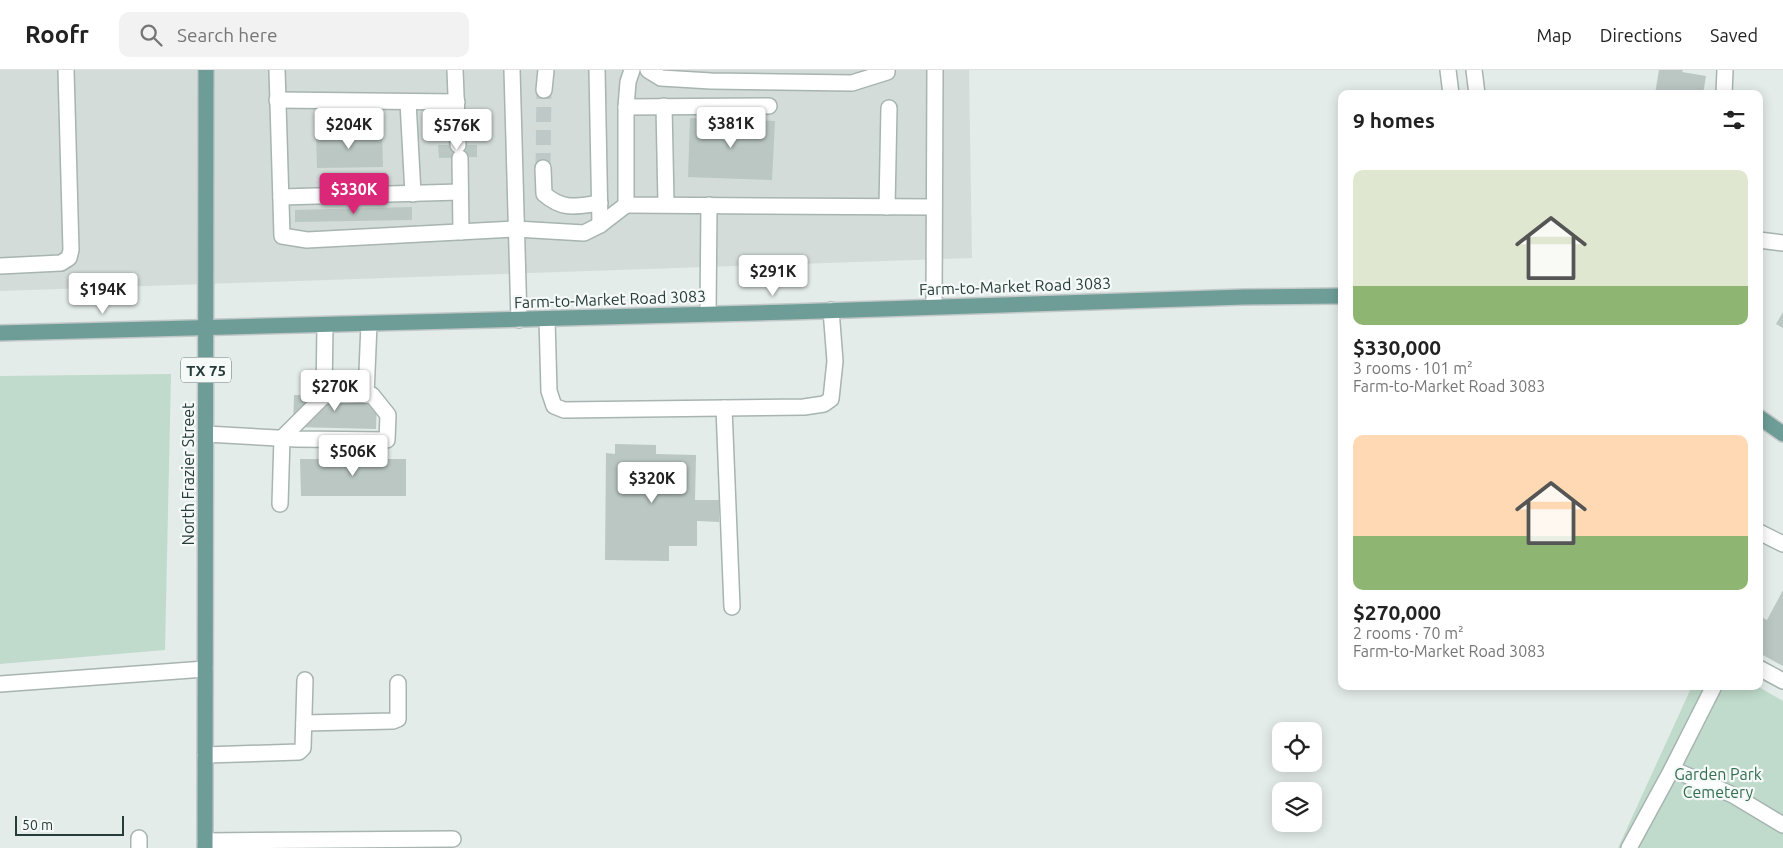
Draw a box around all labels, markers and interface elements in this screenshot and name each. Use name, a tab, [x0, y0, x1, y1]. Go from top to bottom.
search box	[119, 12, 469, 57]
text: Roofr	[25, 21, 89, 48]
icon: search	[137, 21, 165, 49]
text: Search here	[177, 24, 277, 46]
text: Map	[1536, 25, 1572, 45]
text: Directions	[1600, 25, 1682, 45]
text: Saved	[1710, 25, 1758, 45]
pin: $381K	[696, 106, 766, 149]
icon: filters	[1720, 106, 1748, 134]
pin: $204K	[314, 108, 384, 150]
pin: $576K	[422, 108, 492, 151]
text: 9 homes	[1353, 108, 1435, 132]
text: $381K	[708, 114, 754, 132]
text: $204K	[326, 115, 372, 133]
text: $576K	[434, 116, 480, 134]
pin: $330K	[319, 172, 389, 215]
text: $330K	[331, 180, 377, 198]
icon: home	[1506, 203, 1596, 293]
pin: $291K	[738, 254, 808, 297]
text: $291K	[750, 262, 796, 280]
pin: $194K	[68, 272, 138, 315]
street label: Farm-to-Market Road 3083	[919, 274, 1111, 298]
text: $194K	[80, 280, 126, 298]
street label: Farm-to-Market Road 3083	[514, 287, 706, 311]
text: $330,000	[1353, 335, 1441, 359]
road number: TX 75	[181, 358, 231, 382]
text: 3 rooms · 101 m²	[1353, 359, 1473, 377]
pin: $270K	[300, 370, 370, 412]
text: $270K	[312, 377, 358, 395]
text: Farm-to-Market Road 3083	[1353, 377, 1545, 395]
street label: North Frazier Street	[179, 402, 197, 545]
pin: $506K	[318, 434, 388, 477]
text: $506K	[330, 442, 376, 460]
pin: $320K	[617, 462, 687, 504]
icon: home	[1506, 468, 1596, 558]
text: $320K	[629, 469, 675, 487]
text: $270,000	[1353, 600, 1441, 624]
text: 2 rooms · 70 m²	[1353, 624, 1464, 642]
text: Farm-to-Market Road 3083	[1353, 642, 1545, 660]
map controls	[1272, 722, 1322, 832]
button: locate	[1272, 722, 1322, 772]
park label: Garden Park Cemetery	[1674, 765, 1762, 801]
button: layers	[1272, 782, 1322, 832]
scale bar	[15, 813, 124, 836]
text: 50 m	[22, 817, 53, 833]

